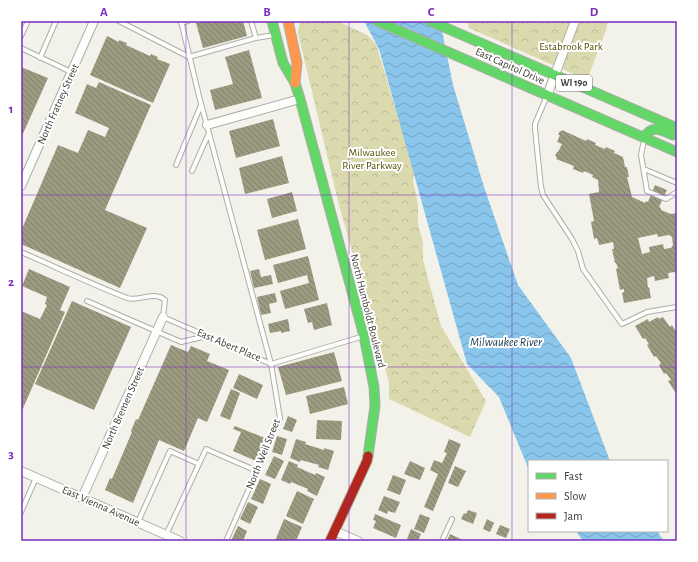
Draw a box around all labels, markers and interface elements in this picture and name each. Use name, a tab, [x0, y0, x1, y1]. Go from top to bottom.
text: A	[100, 6, 108, 19]
text: B	[263, 6, 271, 19]
text: C	[428, 6, 435, 19]
text: D	[590, 6, 599, 19]
park label: Estabrook Park	[539, 41, 603, 52]
street label: East Capitol Drive	[474, 46, 546, 86]
street label: North Fratney Street	[35, 62, 81, 146]
road number: WI 190	[556, 75, 592, 91]
text: 1	[9, 103, 13, 116]
park label: Milwaukee River Parkway	[342, 147, 402, 171]
street label: North Humboldt Boulevard	[349, 253, 388, 369]
text: 2	[8, 276, 14, 289]
street label: East Abert Place	[195, 327, 263, 363]
water label: Milwaukee River	[470, 336, 543, 348]
street label: North Bremen Street	[100, 365, 146, 451]
street label: North Weil Street	[244, 417, 282, 491]
text: 3	[8, 448, 14, 461]
legend	[528, 460, 668, 532]
text: Fast	[564, 470, 583, 482]
street label: East Vienna Avenue	[61, 484, 141, 528]
text: Slow	[564, 490, 586, 502]
text: Jam	[564, 510, 583, 522]

